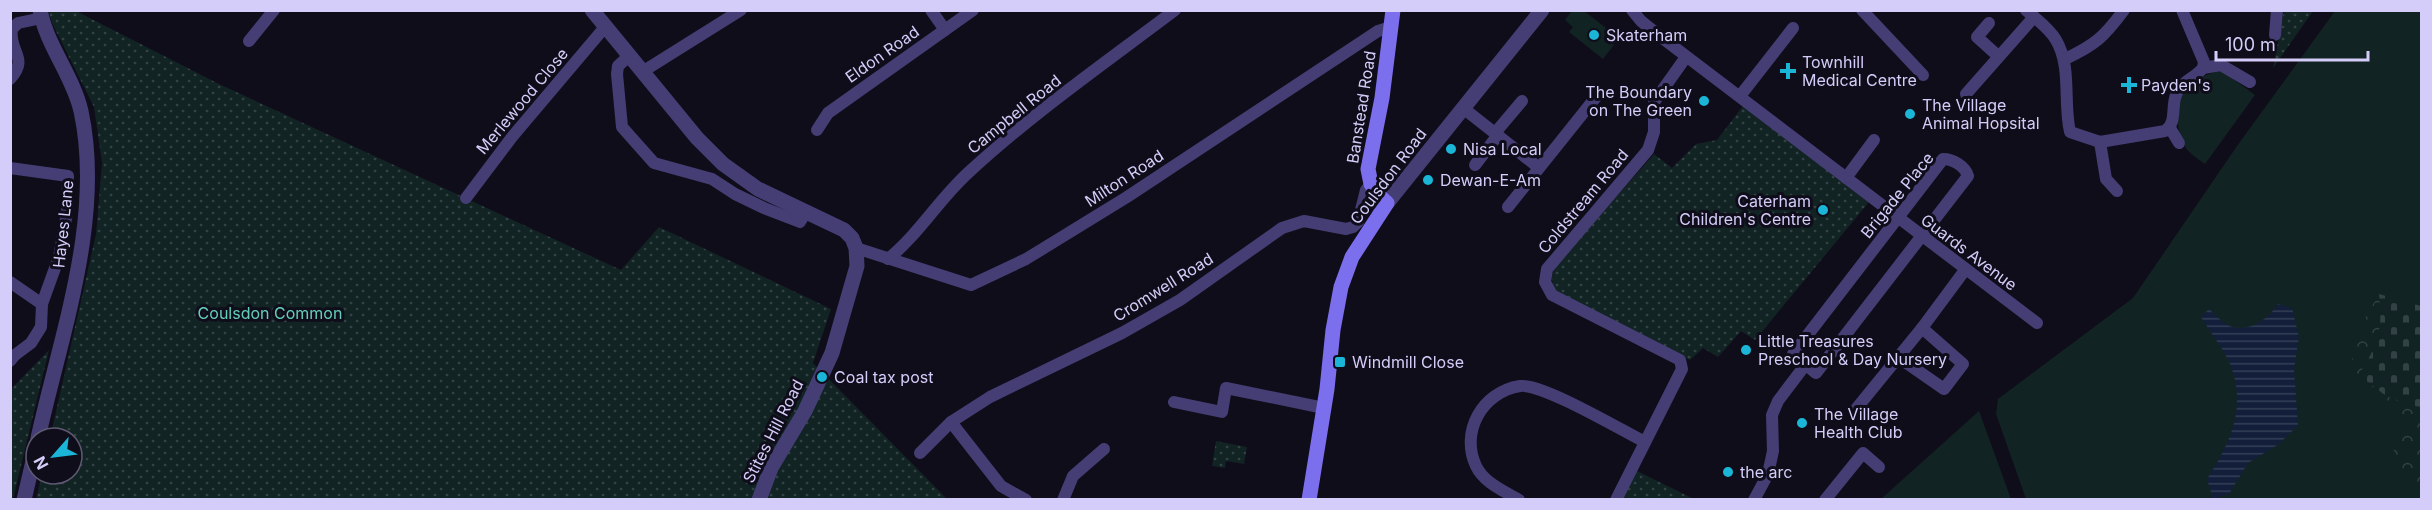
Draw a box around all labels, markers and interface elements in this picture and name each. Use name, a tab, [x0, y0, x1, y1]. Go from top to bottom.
street label: Eldon Road	[841, 21, 923, 87]
scale bar	[2216, 24, 2368, 62]
place label: Skaterham	[1606, 25, 1687, 45]
marker: Skaterham	[1587, 28, 1601, 42]
text: 100 m	[2225, 34, 2276, 55]
street label: Merlewood Close	[472, 44, 572, 158]
street label: Banstead Road	[1342, 49, 1380, 165]
place label: Townhill Medical Centre	[1802, 52, 1917, 90]
marker: Townhill Medical Centre	[1779, 62, 1797, 80]
street label: Campbell Road	[963, 70, 1065, 158]
place label: Payden's	[2141, 75, 2210, 95]
marker: Payden's	[2122, 78, 2136, 92]
place label: The Boundary on The Green	[1585, 82, 1692, 120]
marker: The Boundary on The Green	[1697, 94, 1711, 108]
place label: The Village Animal Hopsital	[1922, 95, 2040, 133]
marker: The Village Animal Hopsital	[1903, 107, 1917, 121]
street label: Coulsdon Road	[1345, 124, 1431, 228]
place label: Nisa Local	[1463, 139, 1542, 159]
marker: Nisa Local	[1444, 142, 1458, 156]
street label: Milton Road	[1081, 145, 1167, 211]
street label: Coldstream Road	[1534, 145, 1632, 257]
street label: Brigade Place	[1856, 148, 1938, 242]
place label: Dewan-E-Am	[1440, 170, 1541, 190]
marker: Dewan-E-Am	[1421, 173, 1435, 187]
street label: Hayes Lane	[48, 179, 78, 269]
place label: Caterham Children's Centre	[1679, 191, 1811, 229]
marker: Caterham Children's Centre	[1816, 203, 1830, 217]
street label: Guards Avenue	[1917, 209, 2021, 295]
street label: Cromwell Road	[1109, 248, 1217, 326]
park label: Coulsdon Common	[198, 303, 342, 323]
place label: Little Treasures Preschool & Day Nursery	[1758, 331, 1947, 369]
marker: Little Treasures Preschool & Day Nursery	[1739, 343, 1753, 357]
place label: Windmill Close	[1352, 352, 1464, 372]
marker: Windmill Close	[1333, 355, 1347, 369]
place label: Coal tax post	[834, 367, 933, 387]
marker: Coal tax post	[815, 370, 829, 384]
street label: Stites Hill Road	[738, 376, 808, 486]
place label: The Village Health Club	[1814, 404, 1902, 442]
marker: The Village Health Club	[1795, 416, 1809, 430]
north arrow	[24, 426, 84, 486]
text: N	[29, 453, 52, 473]
place label: the arc	[1740, 462, 1792, 482]
marker: the arc	[1721, 465, 1735, 479]

